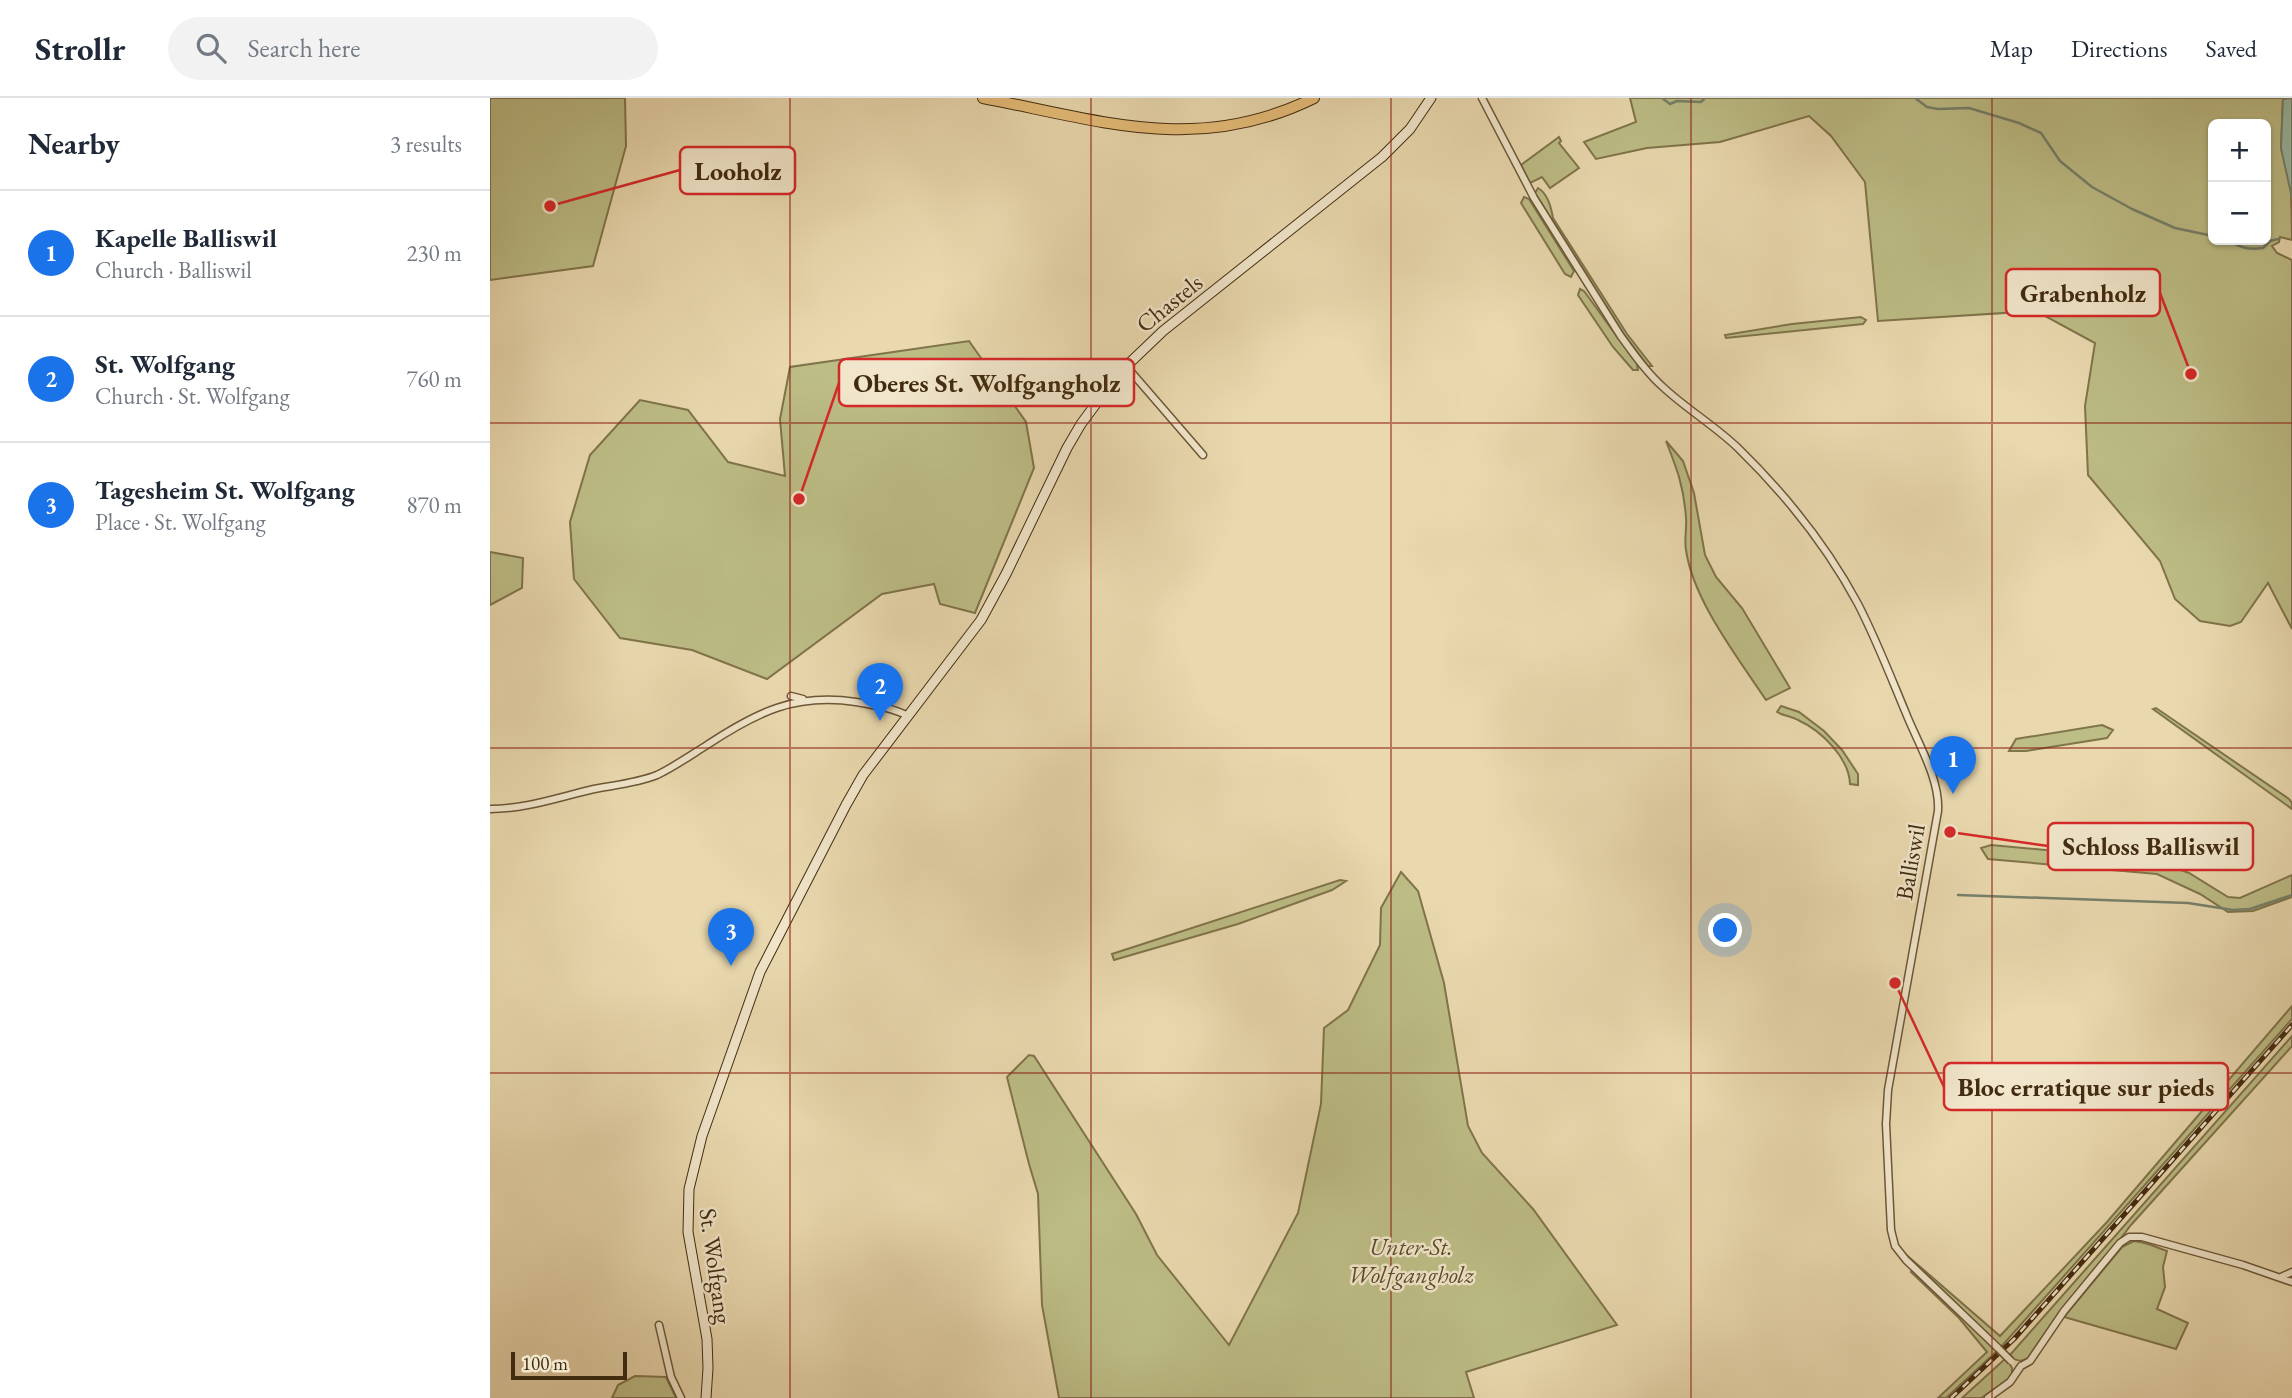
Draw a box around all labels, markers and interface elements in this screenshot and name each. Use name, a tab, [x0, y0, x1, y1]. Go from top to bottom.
search box	[168, 17, 658, 80]
text: Strollr	[35, 27, 126, 70]
icon: search	[192, 29, 230, 67]
text: Search here	[248, 31, 360, 65]
text: Map	[1990, 33, 2033, 64]
text: Directions	[2071, 33, 2168, 64]
text: Saved	[2206, 33, 2257, 64]
map controls	[2208, 119, 2271, 245]
button: +	[2208, 119, 2271, 182]
text: Nearby	[28, 124, 120, 163]
text: 3 results	[390, 129, 462, 159]
callout: Looholz	[680, 147, 795, 194]
text: Looholz	[694, 154, 782, 188]
button: −	[2208, 182, 2271, 245]
text: Kapelle Balliswil	[95, 221, 277, 255]
text: 1	[45, 238, 57, 268]
text: 230 m	[406, 238, 462, 268]
text: Church · Balliswil	[95, 255, 252, 285]
street label: Chastels	[1129, 267, 1209, 339]
callout: Grabenholz	[2006, 269, 2160, 316]
text: Grabenholz	[2020, 276, 2146, 310]
text: St. Wolfgang	[95, 347, 235, 381]
callout: Oberes St. Wolfgangholz	[839, 359, 1134, 406]
text: 2	[45, 364, 57, 394]
text: 760 m	[406, 364, 462, 394]
text: Oberes St. Wolfgangholz	[853, 366, 1121, 400]
text: Church · St. Wolfgang	[95, 381, 290, 411]
text: Tagesheim St. Wolfgang	[95, 473, 355, 507]
text: 3	[45, 490, 57, 520]
text: 870 m	[406, 490, 462, 520]
text: Place · St. Wolfgang	[95, 507, 266, 537]
pin: 2	[857, 663, 903, 721]
pin: 1	[1930, 736, 1976, 794]
street label: Balliswil	[1888, 821, 1932, 903]
callout: Schloss Balliswil	[2048, 823, 2253, 870]
text: Schloss Balliswil	[2062, 829, 2240, 863]
pin: 3	[708, 908, 754, 966]
your location	[1708, 913, 1742, 947]
callout: Bloc erratique sur pieds	[1944, 1063, 2228, 1110]
text: Bloc erratique sur pieds	[1958, 1070, 2214, 1104]
street label: St. Wolfgang	[693, 1206, 740, 1326]
park label: Unter-St. Wolfgangholz	[1348, 1231, 1474, 1290]
scale bar	[511, 1349, 626, 1381]
text: 100 m	[522, 1351, 568, 1376]

